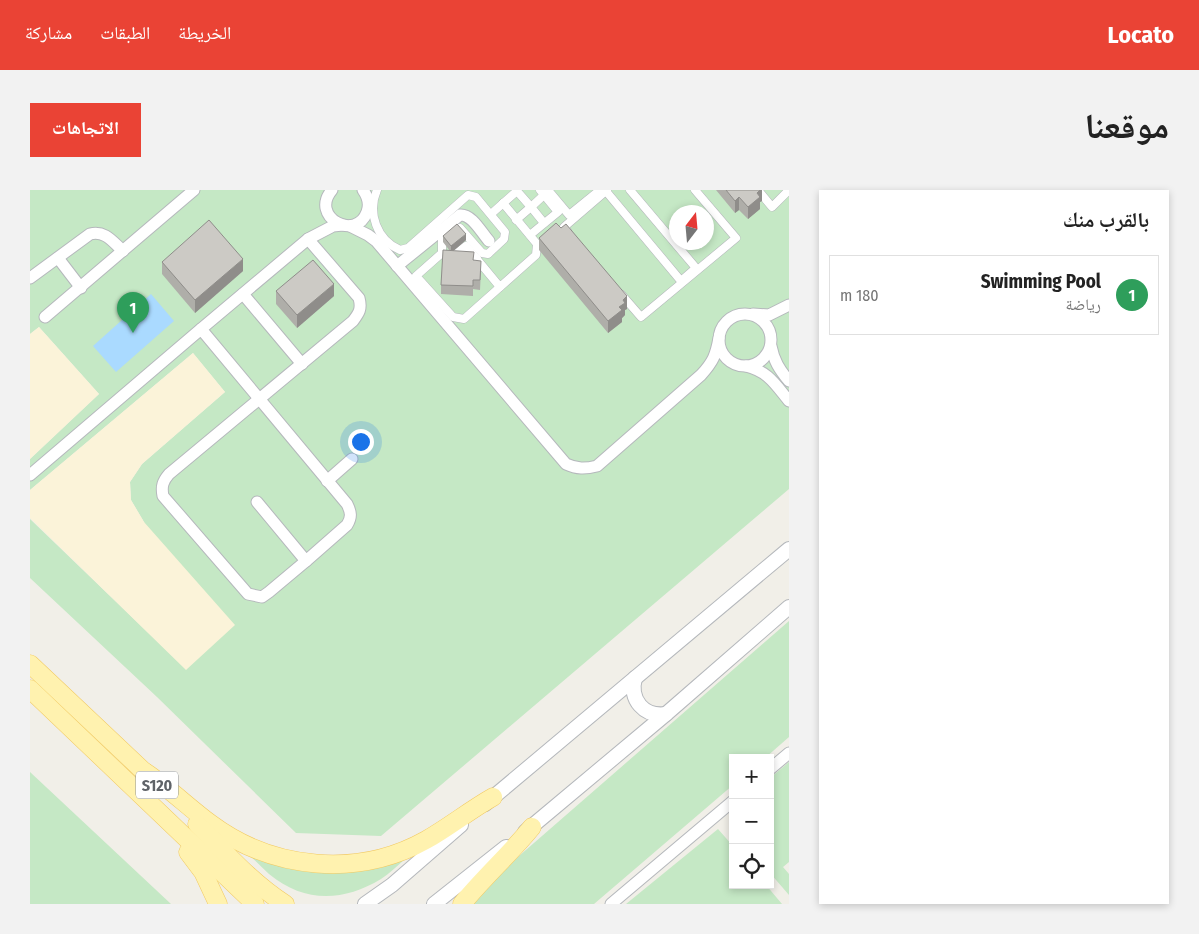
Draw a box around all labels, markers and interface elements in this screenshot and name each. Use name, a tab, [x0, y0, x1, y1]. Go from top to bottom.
text: Locato	[1108, 21, 1174, 49]
text: مشاركة	[25, 22, 72, 44]
text: الطبقات	[100, 22, 150, 44]
text: الخريطة	[178, 22, 231, 44]
button: الاتجاهات	[30, 103, 141, 157]
text: موقعنا	[1084, 105, 1169, 147]
north arrow	[669, 205, 714, 250]
text: بالقرب منك	[1063, 207, 1149, 233]
text: Swimming Pool	[981, 270, 1101, 293]
text: 180 m	[840, 286, 879, 305]
text: 1	[1129, 286, 1135, 305]
pin: 1	[117, 292, 149, 333]
text: رياضة	[1065, 295, 1101, 314]
your location	[348, 429, 374, 455]
map controls	[729, 754, 774, 889]
button: +	[729, 754, 774, 799]
road number: S120	[136, 772, 178, 798]
button: −	[729, 799, 774, 844]
button: locate	[729, 844, 774, 889]

